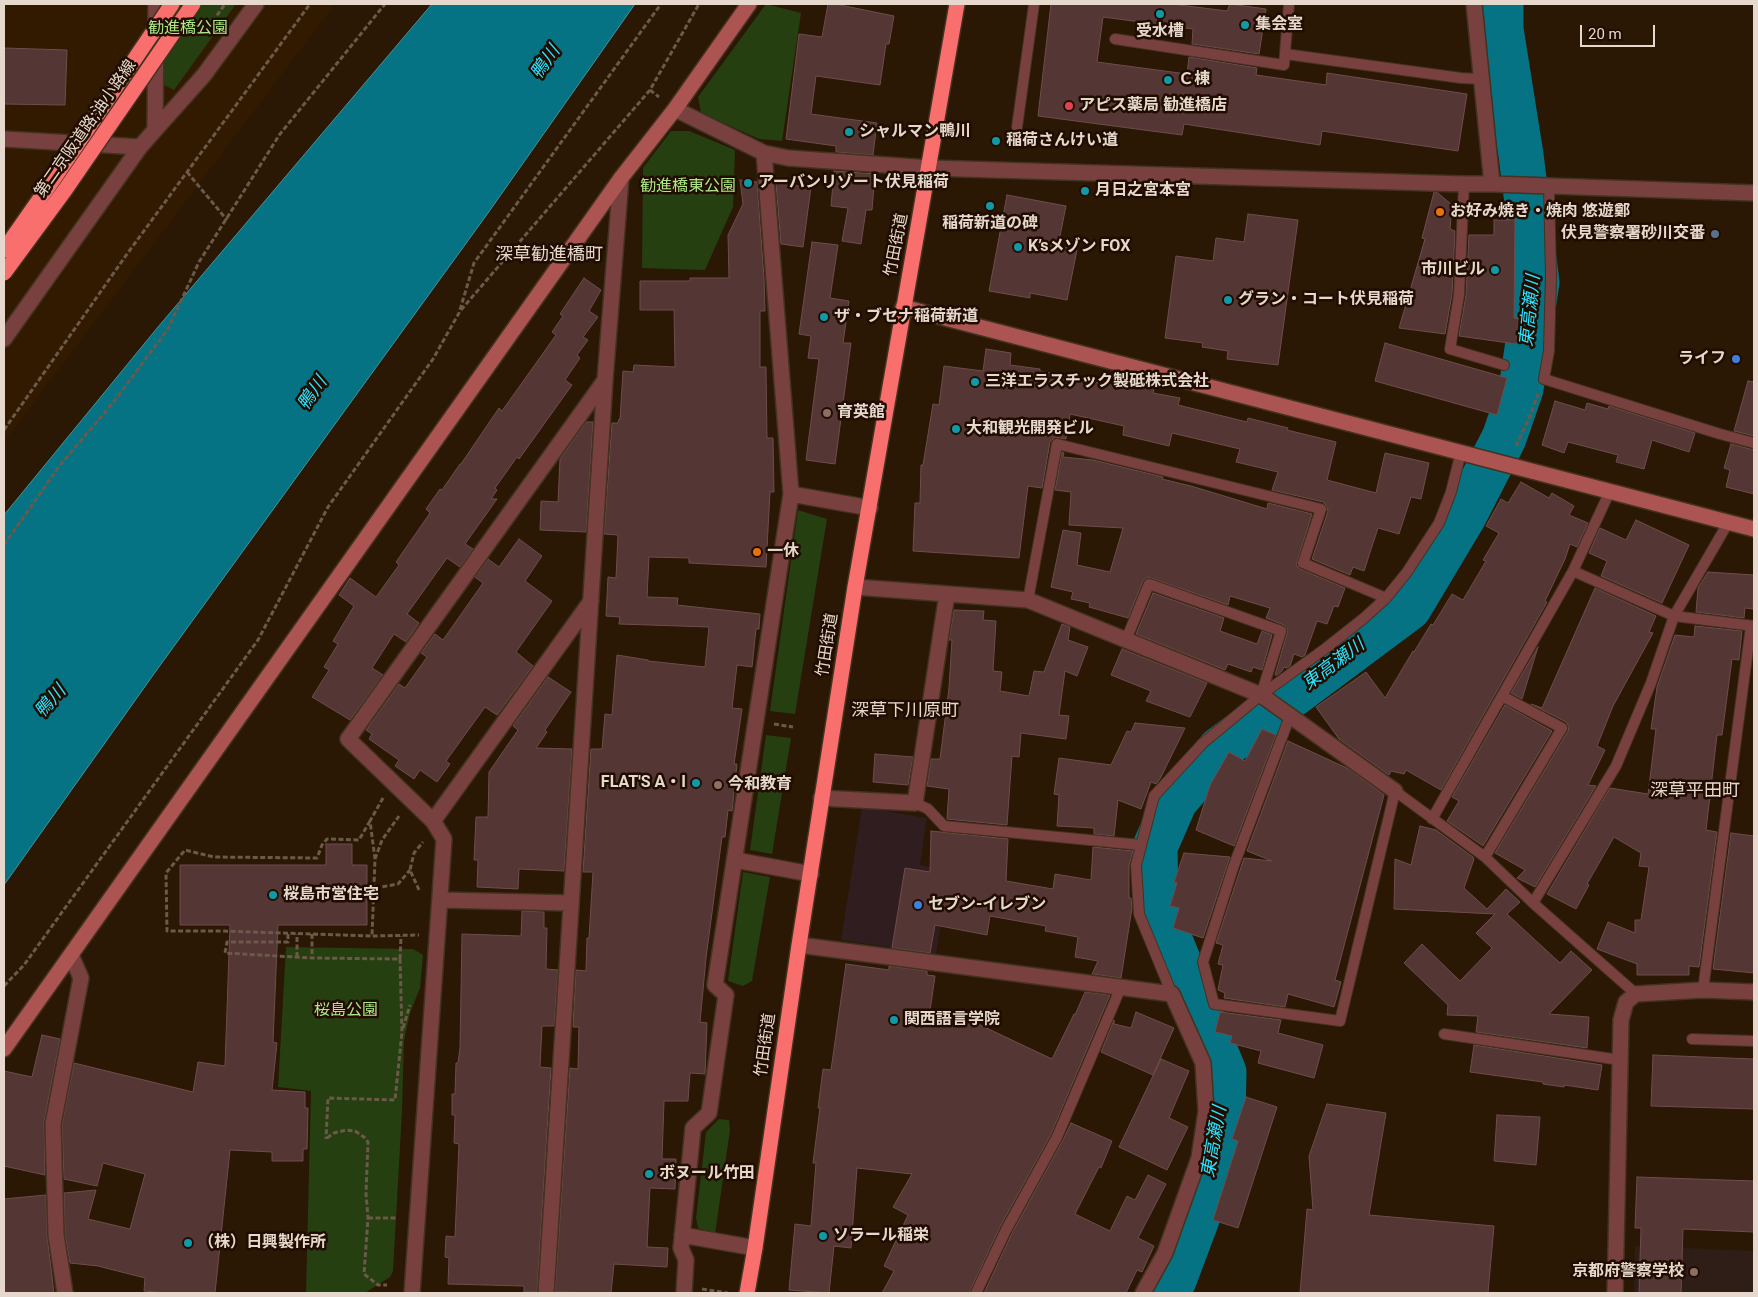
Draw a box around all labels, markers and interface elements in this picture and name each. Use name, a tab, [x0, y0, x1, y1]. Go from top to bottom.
marker: 受水槽	[1154, 8, 1166, 20]
place label: 集会室	[1255, 15, 1303, 35]
scale bar	[1583, 15, 1658, 47]
park label: 勧進橋公園	[148, 19, 228, 39]
marker: 集会室	[1239, 19, 1251, 31]
place label: 受水槽	[1136, 22, 1184, 42]
text: 20 m	[1588, 25, 1622, 43]
water label: 鴨川	[527, 42, 565, 84]
street label: 第二京阪道路;油小路線	[31, 57, 141, 201]
place label: Ｃ棟	[1178, 70, 1210, 90]
marker: Ｃ棟	[1162, 74, 1174, 86]
place label: アピス薬局 勧進橋店	[1079, 96, 1227, 116]
marker: アピス薬局 勧進橋店	[1063, 100, 1075, 112]
place label: シャルマン鴨川	[859, 122, 971, 142]
marker: シャルマン鴨川	[843, 126, 855, 138]
place label: 稲荷さんけい道	[1006, 131, 1118, 151]
marker: 稲荷さんけい道	[990, 135, 1002, 147]
place label: アーバンリゾート伏見稲荷	[758, 173, 949, 193]
park label: 勧進橋東公園	[640, 177, 736, 197]
marker: アーバンリゾート伏見稲荷	[742, 177, 754, 189]
place label: 月日之宮本宮	[1095, 181, 1191, 201]
marker: 月日之宮本宮	[1079, 185, 1091, 197]
marker: 稲荷新道の碑	[984, 200, 996, 212]
place label: お好み焼き・焼肉 悠遊鄭	[1450, 202, 1630, 222]
marker: お好み焼き・焼肉 悠遊鄭	[1434, 206, 1446, 218]
street label: 竹田街道	[881, 212, 913, 278]
place label: 稲荷新道の碑	[942, 214, 1038, 234]
place label: 伏見警察署砂川交番	[1561, 224, 1705, 244]
marker: 伏見警察署砂川交番	[1709, 228, 1721, 240]
place label: K’sメゾン FOX	[1028, 237, 1130, 257]
marker: K’sメゾン FOX	[1012, 241, 1024, 253]
district label: 深草勧進橋町	[495, 244, 603, 266]
place label: 市川ビル	[1421, 260, 1485, 280]
marker: 市川ビル	[1489, 264, 1501, 276]
water label: 東高瀬川	[1516, 274, 1546, 348]
place label: グラン・コート伏見稲荷	[1238, 290, 1414, 310]
marker: グラン・コート伏見稲荷	[1222, 294, 1234, 306]
place label: ザ・ブセナ稲荷新道	[834, 307, 978, 327]
marker: ザ・ブセナ稲荷新道	[818, 311, 830, 323]
place label: ライフ	[1678, 349, 1726, 369]
marker: ライフ	[1730, 353, 1742, 365]
place label: 三洋エラスチック製砥株式会社	[985, 372, 1209, 392]
water label: 鴨川	[294, 373, 332, 415]
marker: 三洋エラスチック製砥株式会社	[969, 376, 981, 388]
place label: 育英館	[837, 403, 885, 423]
marker: 育英館	[821, 407, 833, 419]
place label: 大和観光開発ビル	[966, 419, 1094, 439]
marker: 大和観光開発ビル	[950, 423, 962, 435]
place label: 一休	[767, 542, 799, 562]
marker: 一休	[751, 546, 763, 558]
street label: 竹田街道	[814, 612, 842, 678]
water label: 東高瀬川	[1299, 635, 1369, 695]
water label: 鴨川	[31, 681, 71, 723]
district label: 深草下川原町	[851, 700, 959, 722]
place label: FLAT'S A・I	[601, 773, 686, 793]
place label: 今和教育	[728, 775, 792, 795]
marker: FLAT'S A・I	[690, 777, 702, 789]
marker: 今和教育	[712, 779, 724, 791]
district label: 深草平田町	[1650, 780, 1740, 802]
place label: 桜島市営住宅	[283, 885, 379, 905]
marker: 桜島市営住宅	[267, 889, 279, 901]
place label: セブン-イレブン	[928, 895, 1046, 915]
marker: セブン-イレブン	[912, 899, 924, 911]
park label: 桜島公園	[314, 1001, 378, 1021]
place label: 関西語言学院	[904, 1010, 1000, 1030]
street label: 竹田街道	[752, 1012, 780, 1078]
marker: 関西語言学院	[888, 1014, 900, 1026]
water label: 東高瀬川	[1198, 1105, 1232, 1179]
place label: ボヌール竹田	[659, 1164, 755, 1184]
marker: ボヌール竹田	[643, 1168, 655, 1180]
place label: ソラール稲栄	[833, 1226, 929, 1246]
marker: ソラール稲栄	[817, 1230, 829, 1242]
place label: （株）日興製作所	[198, 1233, 326, 1253]
marker: （株）日興製作所	[182, 1237, 194, 1249]
place label: 京都府警察学校	[1572, 1262, 1684, 1282]
marker: 京都府警察学校	[1688, 1266, 1700, 1278]

